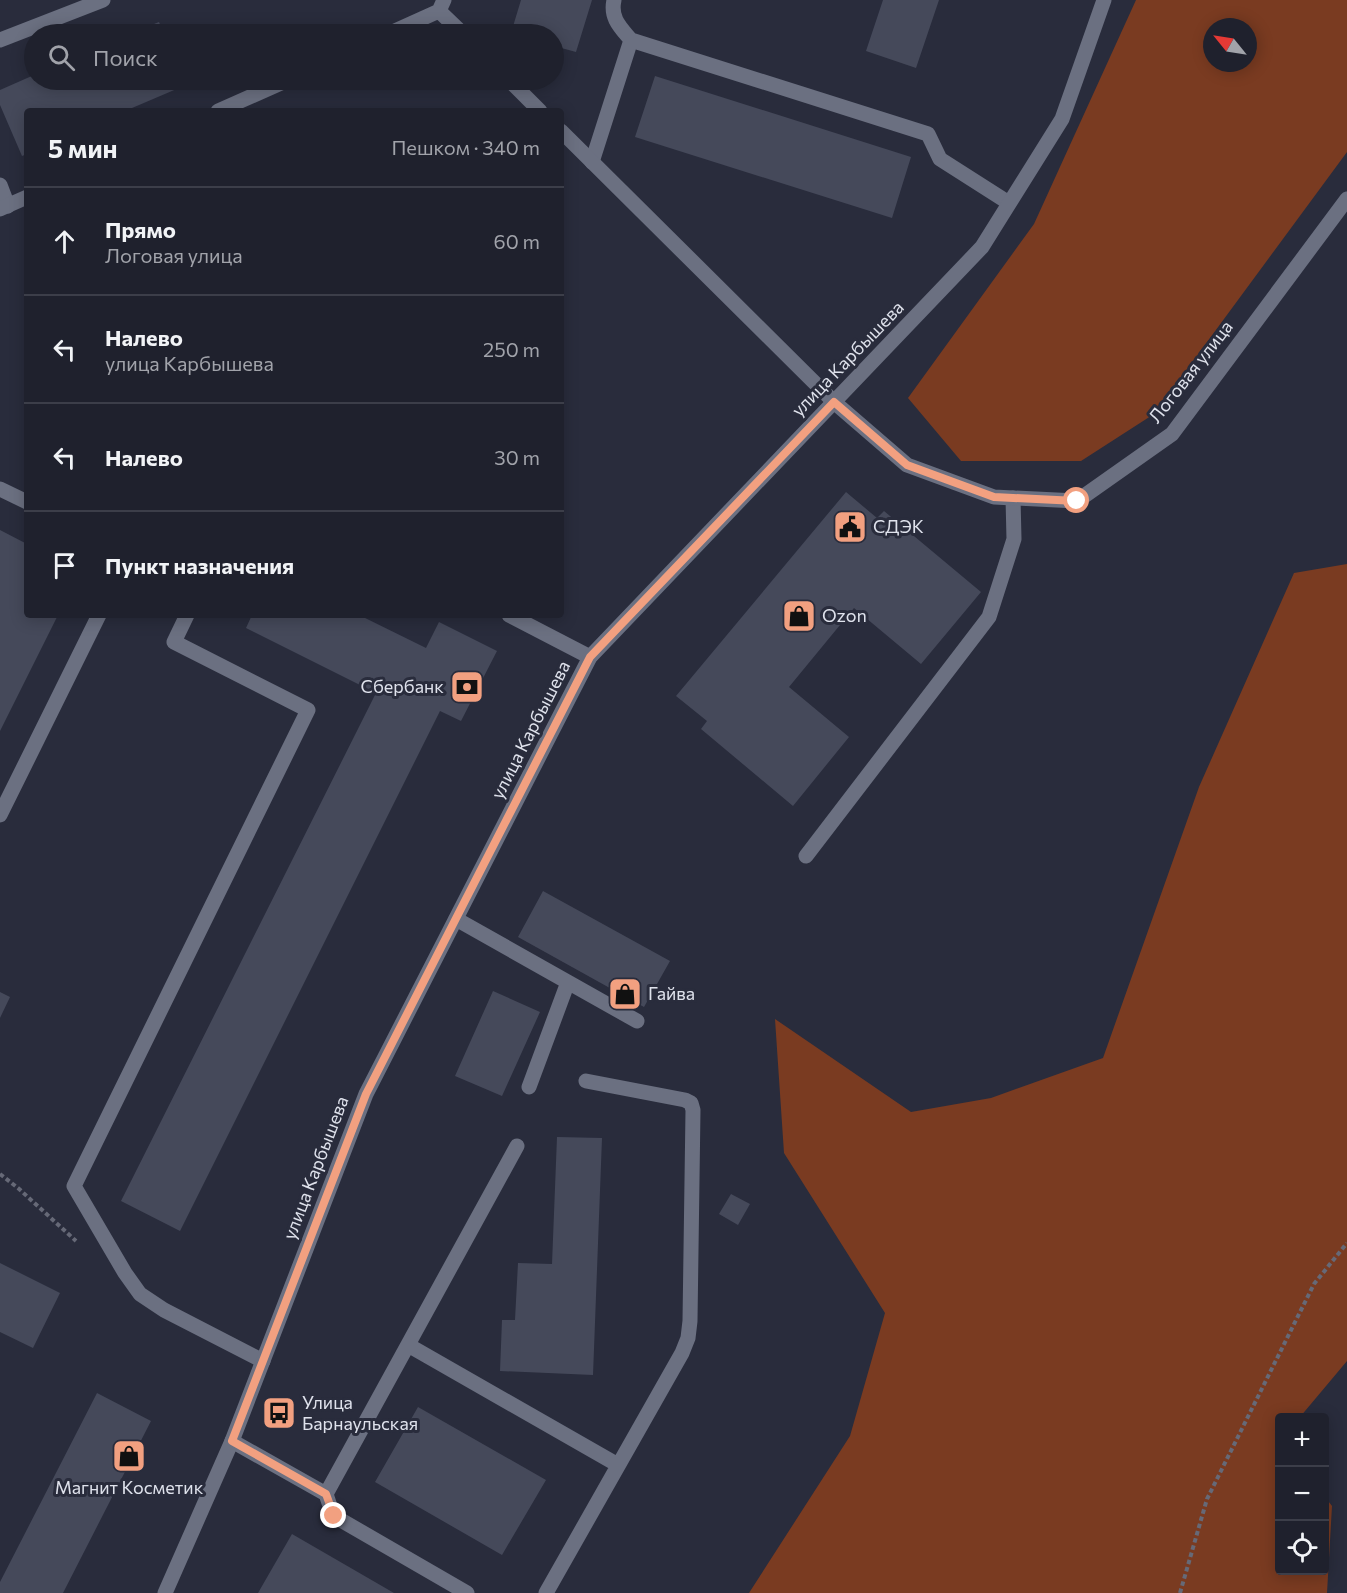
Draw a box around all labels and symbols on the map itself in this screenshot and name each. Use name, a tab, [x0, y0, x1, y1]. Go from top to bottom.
north arrow	[1203, 18, 1257, 72]
street label: улица Карбышева	[787, 296, 908, 421]
street label: Логовая улица	[1143, 316, 1237, 427]
route start	[1063, 487, 1089, 513]
public building icon: СДЭК	[832, 509, 868, 545]
place label: СДЭК	[873, 515, 924, 537]
shop icon: Ozon	[781, 598, 817, 634]
place label: Ozon	[822, 604, 867, 626]
street label: улица Карбышева	[486, 657, 574, 802]
bank icon: Сбербанк	[449, 669, 485, 705]
place label: Сбербанк	[361, 675, 444, 697]
shop icon: Гайва	[607, 976, 643, 1012]
place label: Гайва	[648, 982, 695, 1004]
street label: улица Карбышева	[278, 1093, 353, 1242]
place label: Улица Барнаульская	[302, 1391, 418, 1434]
bus stop icon: Улица Барнаульская	[261, 1395, 297, 1431]
shop icon: Магнит Косметик	[111, 1438, 147, 1474]
place label: Магнит Косметик	[55, 1476, 204, 1498]
route end	[320, 1502, 346, 1528]

